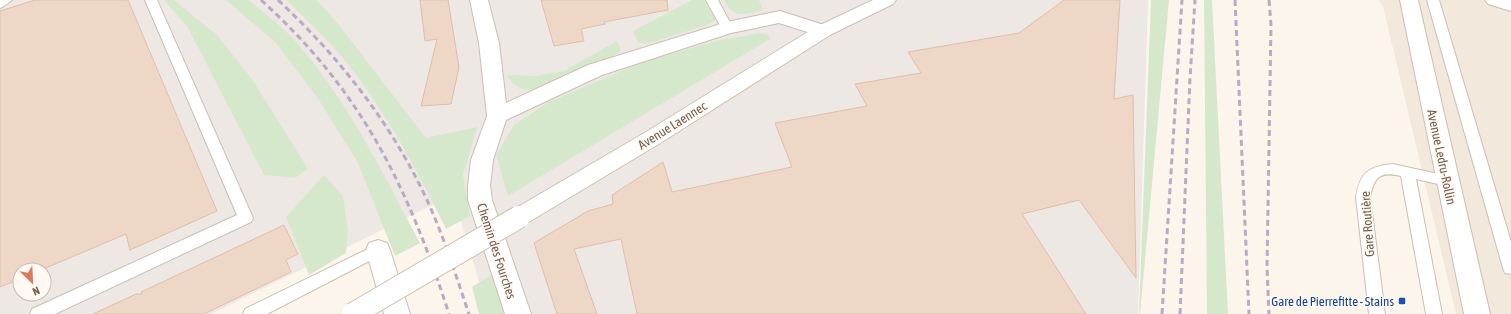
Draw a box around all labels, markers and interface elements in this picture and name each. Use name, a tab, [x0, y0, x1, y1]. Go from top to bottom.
street label: Avenue Laennec	[635, 98, 709, 152]
street label: Avenue Ledru-Rollin	[1424, 108, 1459, 206]
street label: Gare Routière	[1358, 191, 1377, 257]
street label: Chemin des Fourches	[474, 201, 519, 301]
north arrow	[12, 262, 52, 302]
text: N	[31, 284, 41, 298]
place label: Gare de Pierrefitte - Stains	[1271, 294, 1394, 309]
marker: Gare de Pierrefitte - Stains	[1397, 296, 1407, 306]

